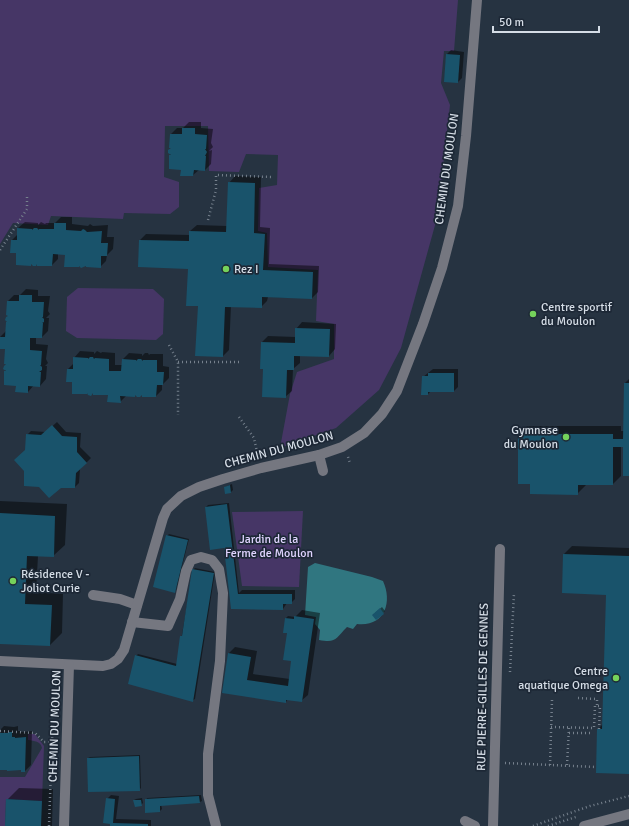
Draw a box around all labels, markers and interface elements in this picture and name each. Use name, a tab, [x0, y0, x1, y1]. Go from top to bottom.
scale bar	[493, 8, 599, 34]
text: 50 m	[499, 15, 524, 30]
street label: CHEMIN DU MOULON	[432, 112, 462, 226]
place label: Rez I	[234, 262, 259, 277]
marker: Rez I	[221, 264, 231, 274]
place label: Centre sportif du Moulon	[541, 300, 613, 329]
marker: Centre sportif du Moulon	[528, 309, 538, 319]
place label: Gymnase du Moulon	[504, 423, 558, 452]
street label: CHEMIN DU MOULON	[223, 428, 335, 472]
marker: Gymnase du Moulon	[561, 432, 571, 442]
park label: Jardin de la Ferme de Moulon	[225, 532, 313, 561]
place label: Résidence V - Joliot Curie	[21, 567, 89, 596]
marker: Résidence V - Joliot Curie	[8, 576, 18, 586]
street label: RUE PIERRE-GILLES DE GENNES	[474, 602, 492, 771]
place label: Centre aquatique Omega	[518, 664, 608, 693]
street label: CHEMIN DU MOULON	[46, 670, 64, 782]
marker: Centre aquatique Omega	[611, 673, 621, 683]

